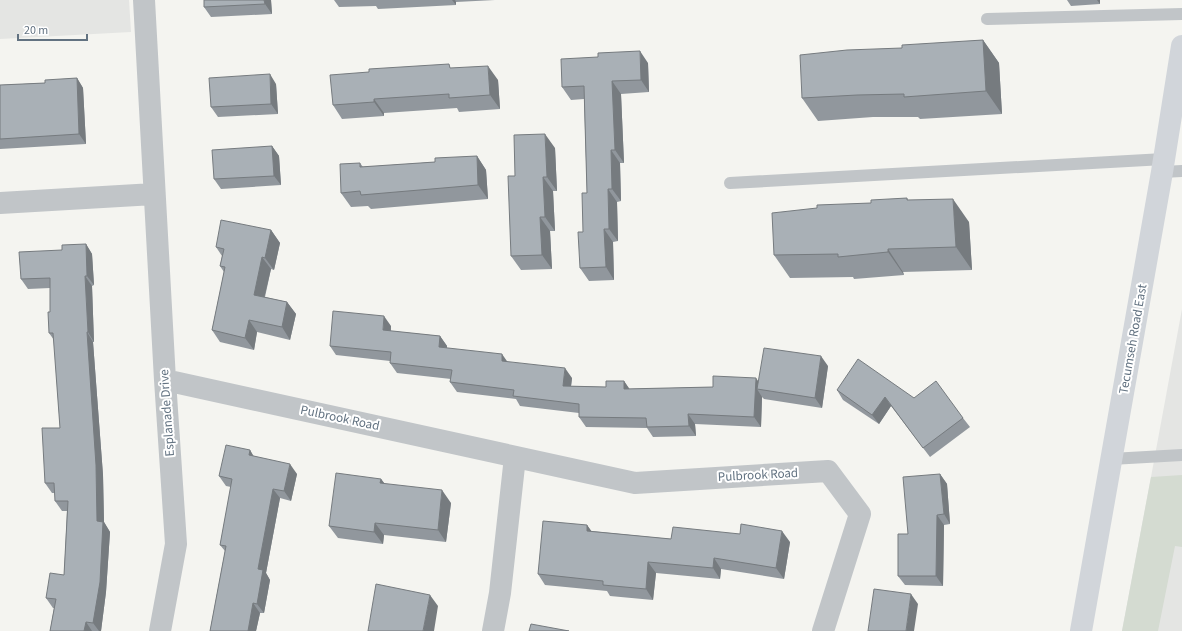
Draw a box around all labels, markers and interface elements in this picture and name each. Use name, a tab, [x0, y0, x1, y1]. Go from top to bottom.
scale bar	[18, 16, 87, 42]
text: 20 m	[24, 22, 48, 39]
street label: Tecumseh Road East	[1114, 282, 1152, 395]
street label: Esplanade Drive	[155, 369, 179, 457]
street label: Pulbrook Road	[299, 401, 381, 435]
street label: Pulbrook Road	[717, 464, 799, 486]

